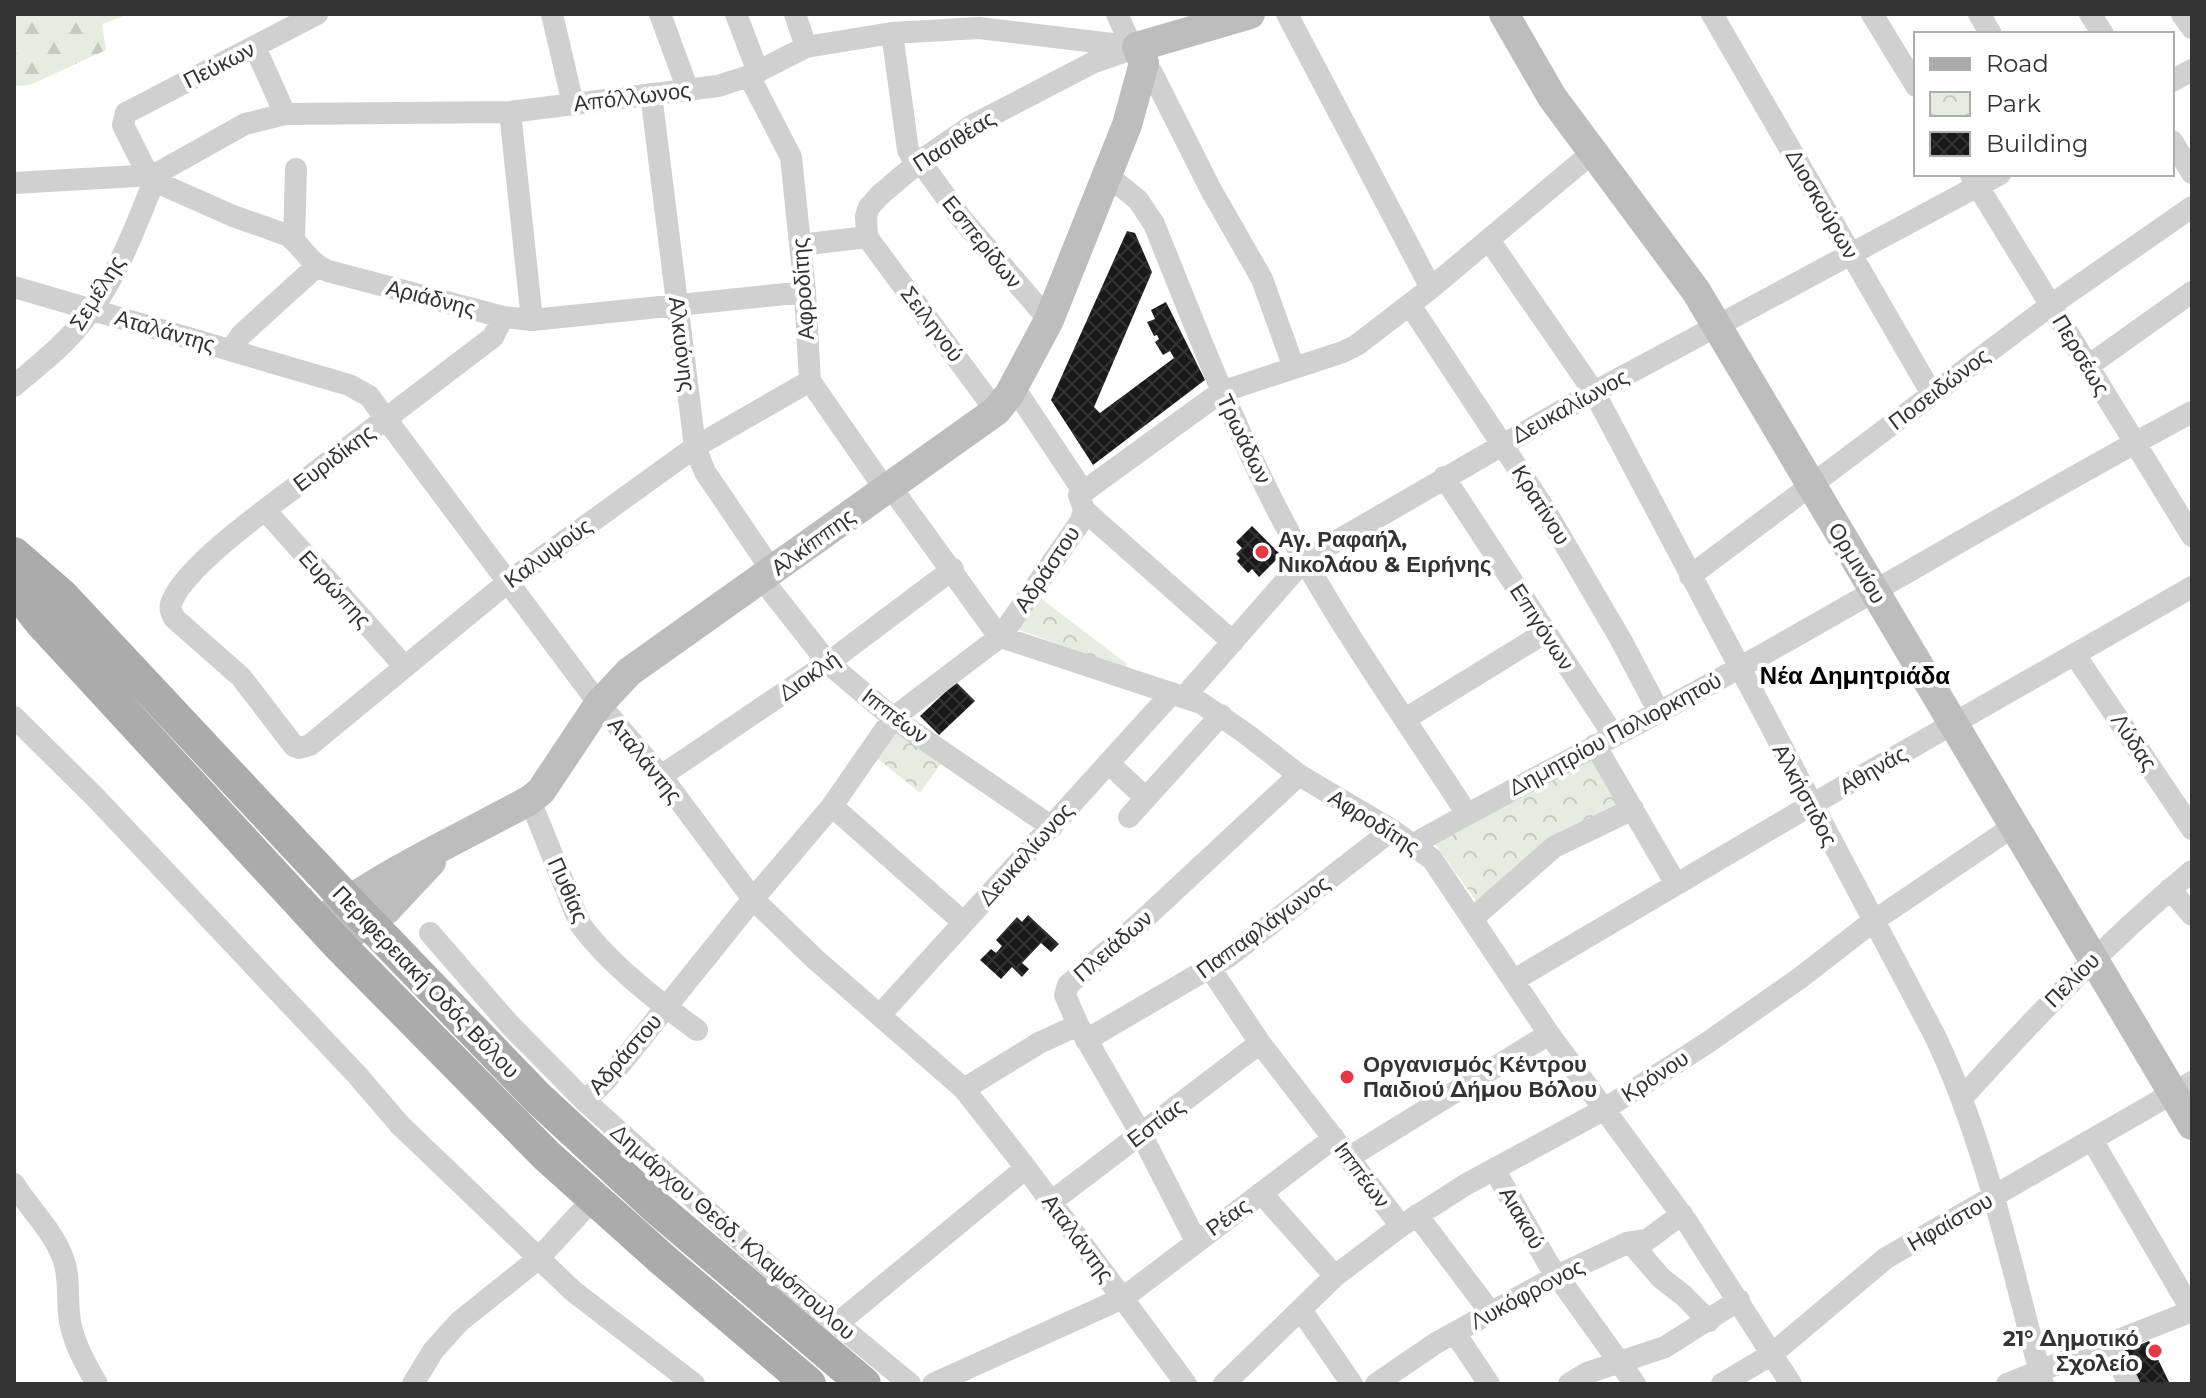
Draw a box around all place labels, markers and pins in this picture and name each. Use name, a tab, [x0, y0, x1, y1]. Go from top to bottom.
place label: Αγ. Ραφαήλ, Νικολάου & Ειρήνης	[1278, 526, 1491, 578]
marker: Αγ. Ραφαήλ, Νικολάου & Ειρήνης	[1253, 543, 1271, 561]
place label: Οργανισμός Κέντρου Παιδιού Δήμου Βόλου	[1363, 1051, 1597, 1103]
marker: Οργανισμός Κέντρου Παιδιού Δήμου Βόλου	[1338, 1068, 1356, 1086]
place label: 21° Δημοτικό Σχολείο	[2003, 1325, 2139, 1377]
marker: 21° Δημοτικό Σχολείο	[2146, 1342, 2164, 1360]

